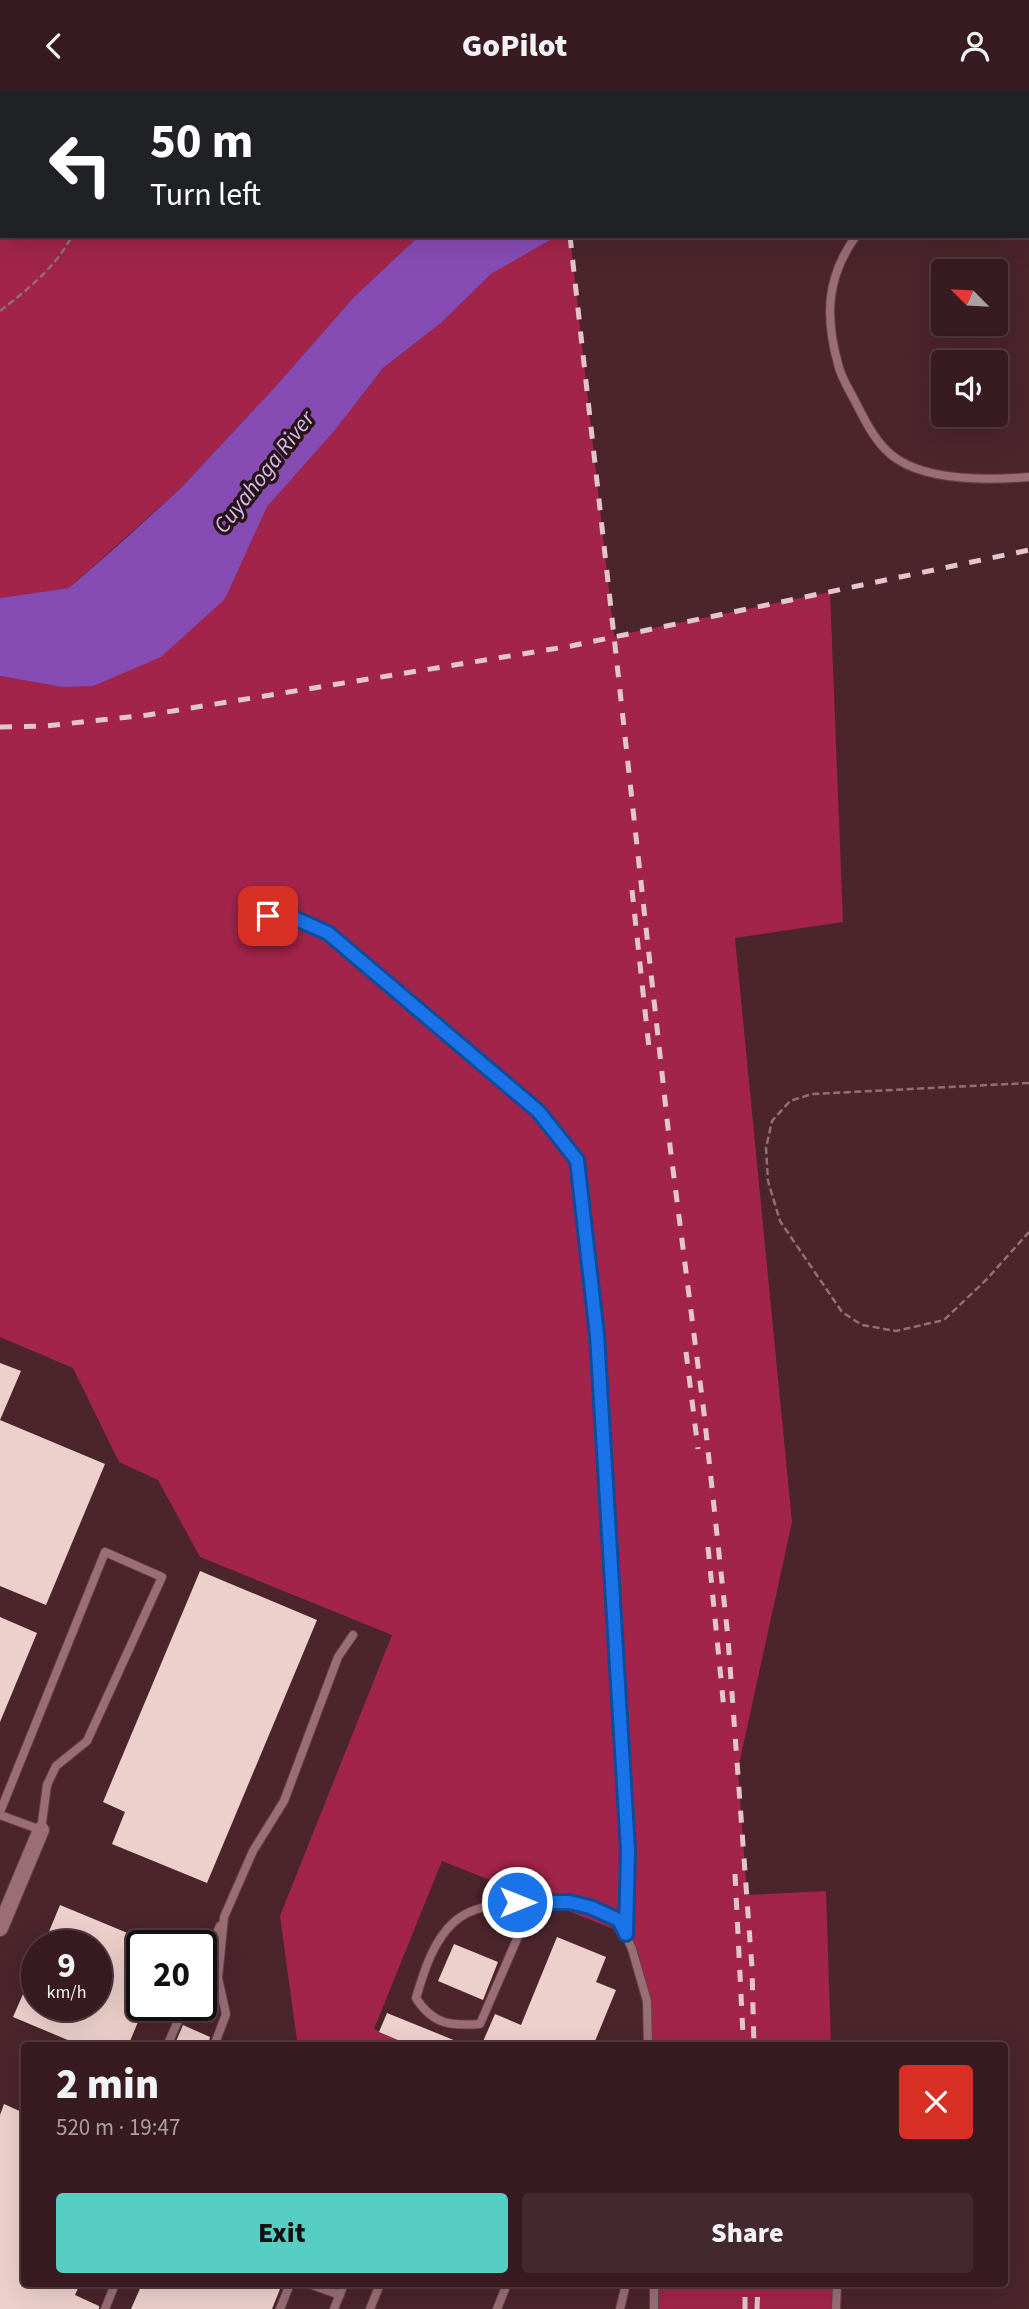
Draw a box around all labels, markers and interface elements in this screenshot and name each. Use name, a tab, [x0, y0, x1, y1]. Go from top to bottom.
text: GoPilot	[462, 23, 567, 69]
icon: back	[35, 27, 73, 65]
icon: person	[956, 27, 994, 65]
text: 50 m	[150, 107, 254, 177]
icon: left	[35, 119, 126, 210]
text: Turn left	[150, 172, 261, 218]
north arrow	[931, 259, 1008, 336]
map controls	[931, 259, 1008, 427]
button: sound	[931, 350, 1008, 427]
water label: Cuyahoga River	[206, 403, 323, 540]
pin	[238, 886, 298, 946]
icon: arrive	[249, 897, 287, 935]
position arrow	[480, 1865, 554, 1939]
speed limit sign: 20	[126, 1930, 217, 2021]
text: 9	[57, 1941, 76, 1991]
text: km/h	[47, 1980, 86, 2005]
text: 2 min	[56, 2055, 159, 2115]
button: close	[899, 2065, 973, 2139]
text: 520 m · 19:47	[56, 2111, 180, 2144]
button: Exit	[56, 2193, 508, 2273]
button: Share	[522, 2193, 973, 2273]

